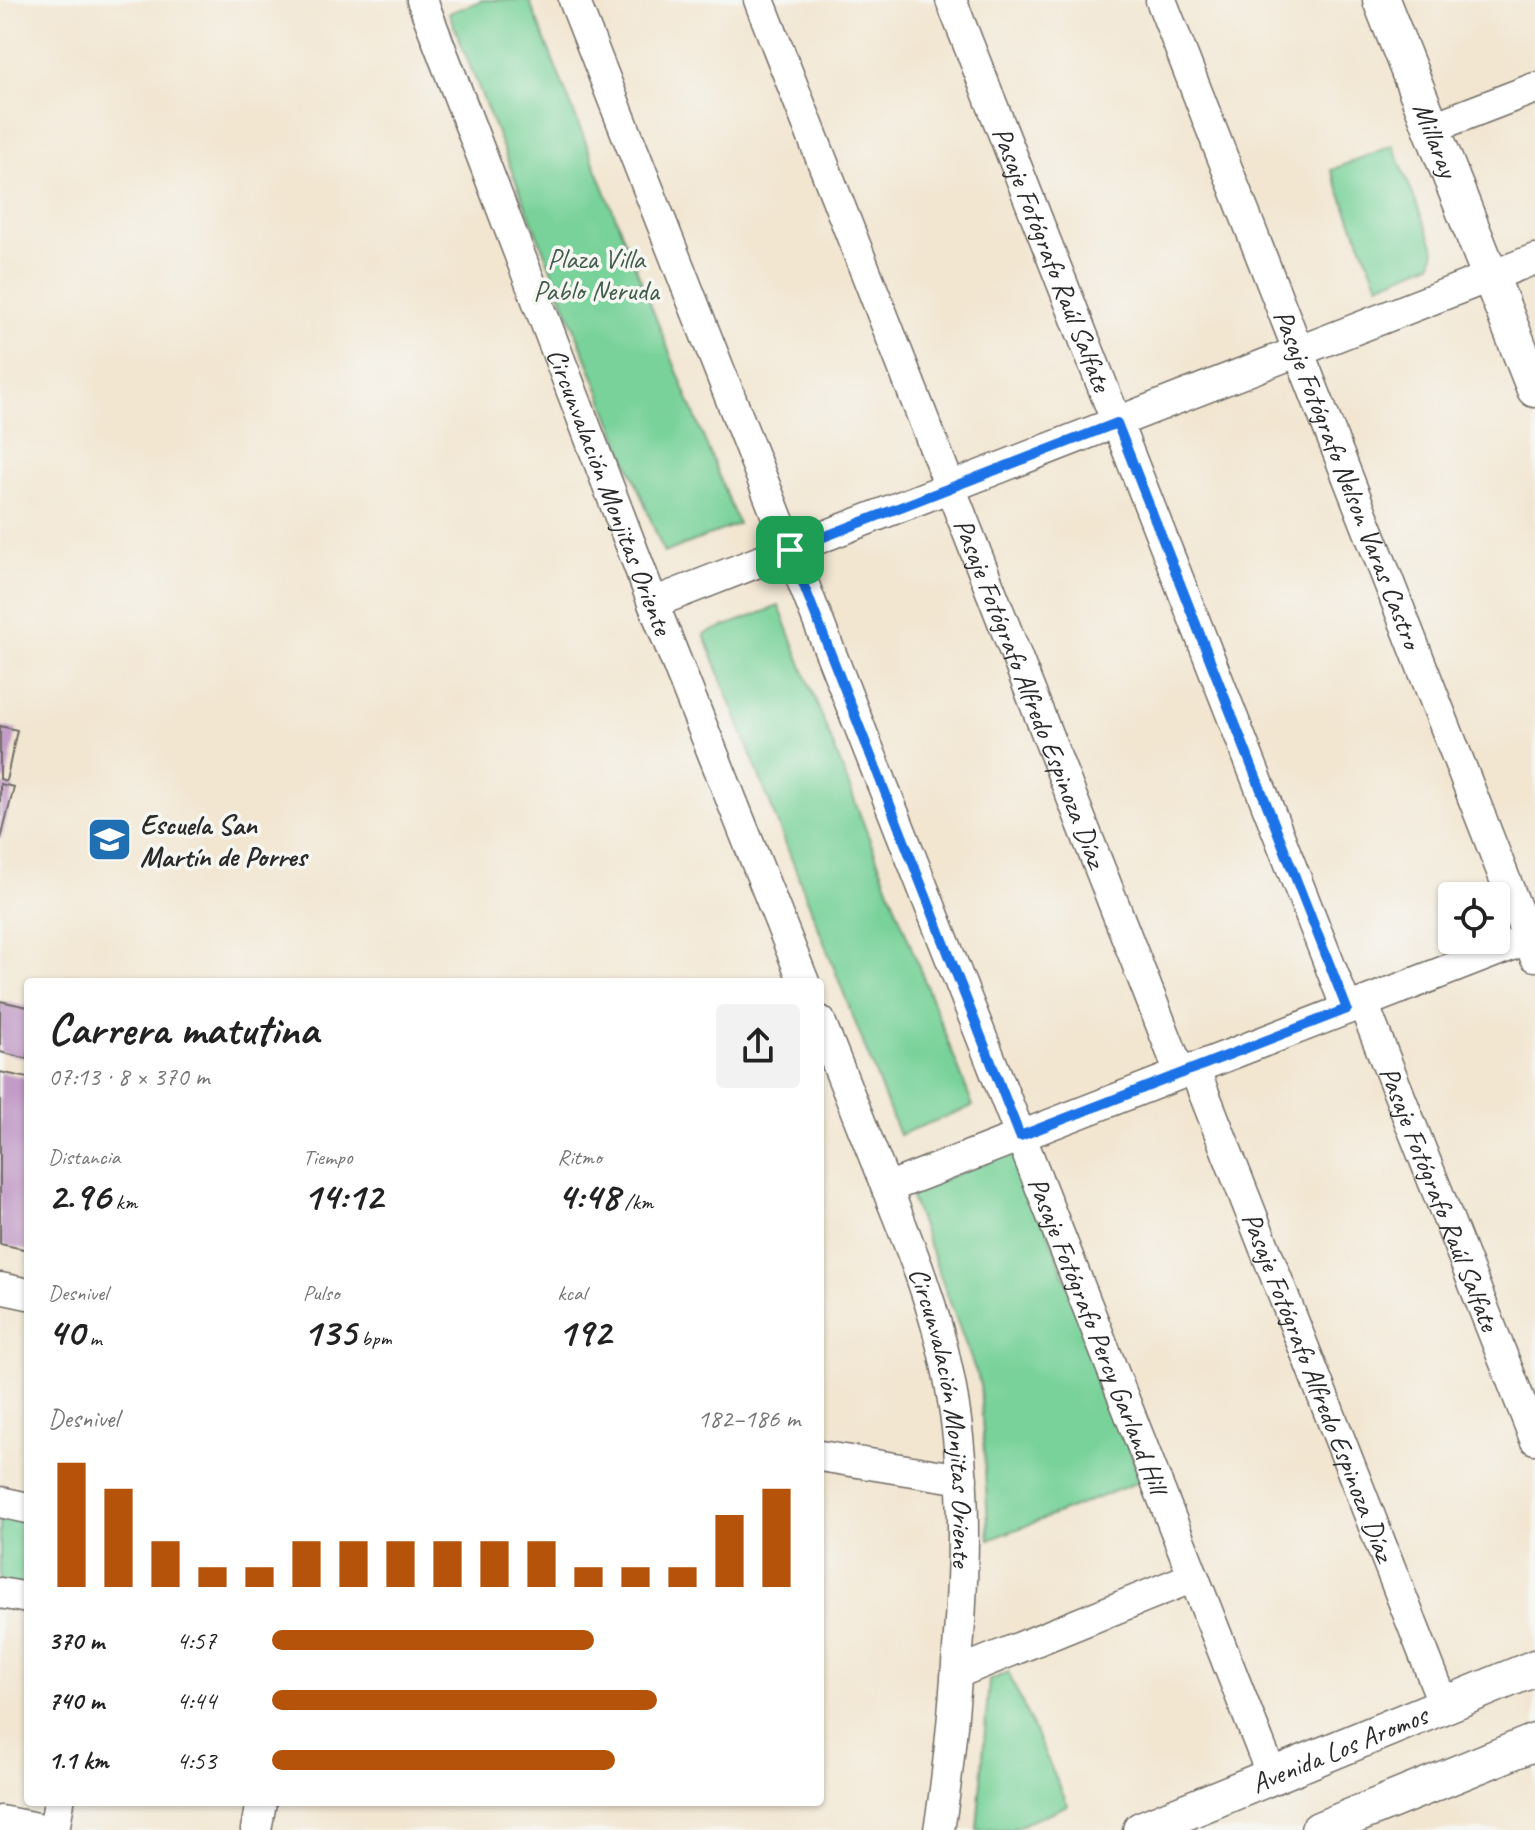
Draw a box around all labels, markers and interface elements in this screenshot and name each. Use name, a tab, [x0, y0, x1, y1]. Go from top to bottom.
street label: Millaray	[1406, 97, 1468, 184]
street label: Pasaje Fotógrafo Raúl Salfate	[985, 122, 1121, 398]
park label: Plaza Villa Pablo Neruda	[533, 241, 660, 308]
street label: Pasaje Fotógrafo Nelson Varas Castro	[1266, 304, 1431, 656]
street label: Circunvalación Monjitas Oriente	[539, 343, 682, 641]
street label: Pasaje Fotógrafo Alfredo Espinoza Díaz	[947, 513, 1116, 875]
pin	[756, 516, 824, 584]
icon: arrive	[768, 528, 812, 572]
place label: Escuela San Martín de Porres	[140, 807, 309, 874]
school or university icon: Escuela San Martín de Porres	[85, 816, 133, 864]
map controls	[1438, 882, 1510, 954]
button: locate	[1438, 882, 1510, 954]
text: Carrera matutina	[48, 1002, 318, 1057]
button: share	[716, 1004, 800, 1088]
text: 07:13 · 8 × 370 m	[48, 1060, 209, 1093]
street label: Pasaje Fotógrafo Raúl Salfate	[1372, 1061, 1509, 1337]
text: Distancia	[48, 1143, 120, 1171]
text: Tiempo	[303, 1143, 352, 1171]
text: Ritmo	[557, 1143, 602, 1171]
text: 2.96	[48, 1171, 110, 1221]
text: 14:12	[303, 1171, 383, 1221]
text: 4:48	[557, 1171, 619, 1221]
street label: Pasaje Fotógrafo Percy Garland Hill	[1021, 1172, 1178, 1502]
text: km	[110, 1188, 137, 1216]
text: /km	[619, 1188, 653, 1216]
street label: Pasaje Fotógrafo Alfredo Espinoza Díaz	[1235, 1207, 1404, 1569]
street label: Circunvalación Monjitas Oriente	[901, 1262, 981, 1569]
text: Desnivel	[48, 1279, 108, 1307]
text: Pulso	[303, 1279, 340, 1307]
text: kcal	[557, 1279, 586, 1307]
text: 40	[48, 1307, 84, 1357]
text: 135	[303, 1307, 356, 1357]
text: 192	[557, 1307, 611, 1357]
text: m	[84, 1324, 102, 1352]
text: bpm	[356, 1324, 392, 1352]
text: Desnivel	[48, 1402, 119, 1435]
text: 182–186 m	[697, 1402, 800, 1435]
text: 370 m	[48, 1624, 104, 1657]
text: 4:57	[176, 1624, 216, 1657]
text: 740 m	[48, 1684, 104, 1717]
text: 4:44	[176, 1684, 216, 1717]
street label: Avenida Los Aromos	[1246, 1696, 1434, 1800]
text: 1.1 km	[48, 1744, 108, 1777]
text: 4:53	[176, 1744, 216, 1777]

